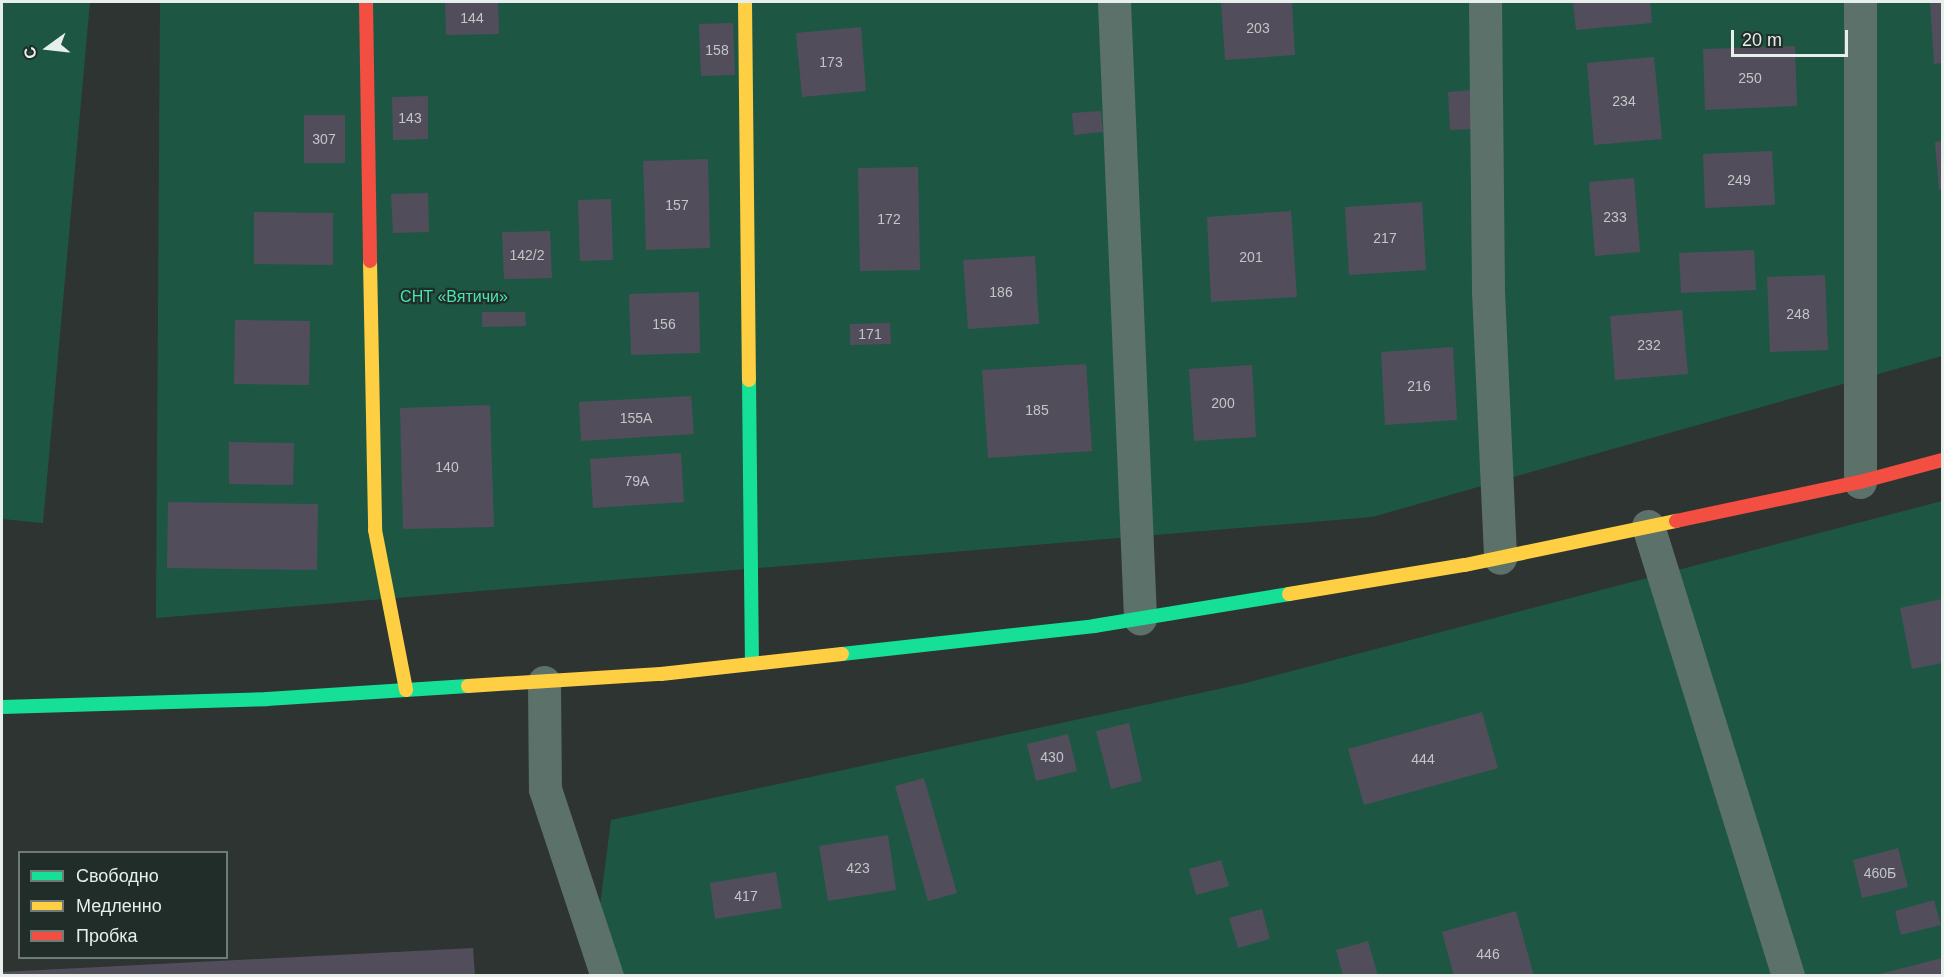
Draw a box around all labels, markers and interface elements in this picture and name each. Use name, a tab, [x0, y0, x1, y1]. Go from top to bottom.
house number: 144	[460, 10, 484, 26]
north arrow	[18, 18, 78, 78]
scale bar	[1734, 18, 1851, 56]
house number: 203	[1246, 20, 1270, 36]
text: 20 m	[1742, 30, 1782, 50]
house number: 158	[705, 42, 729, 58]
text: С	[20, 45, 40, 61]
house number: 173	[819, 54, 843, 70]
house number: 250	[1738, 70, 1762, 86]
house number: 234	[1612, 93, 1636, 109]
house number: 143	[398, 110, 422, 126]
house number: 307	[312, 131, 336, 147]
house number: 249	[1727, 172, 1751, 188]
house number: 157	[665, 197, 689, 213]
house number: 233	[1603, 209, 1627, 225]
house number: 172	[877, 211, 901, 227]
house number: 217	[1373, 230, 1397, 246]
house number: 142/2	[509, 247, 545, 263]
house number: 201	[1239, 249, 1263, 265]
house number: 186	[989, 284, 1013, 300]
park label: СНТ «Вятичи»	[400, 287, 508, 307]
house number: 248	[1786, 306, 1810, 322]
house number: 156	[652, 316, 676, 332]
house number: 171	[858, 326, 882, 342]
house number: 232	[1637, 337, 1661, 353]
house number: 216	[1407, 378, 1431, 394]
house number: 200	[1211, 395, 1235, 411]
house number: 185	[1025, 402, 1049, 418]
house number: 155А	[620, 410, 652, 426]
house number: 140	[435, 459, 459, 475]
house number: 79А	[625, 473, 649, 489]
house number: 430	[1040, 749, 1064, 765]
house number: 444	[1411, 751, 1435, 767]
legend	[18, 851, 228, 959]
house number: 423	[846, 860, 870, 876]
house number: 460Б	[1864, 865, 1896, 881]
text: Свободно	[76, 866, 159, 886]
house number: 417	[734, 888, 758, 904]
text: Медленно	[76, 896, 162, 916]
text: Пробка	[76, 926, 138, 946]
house number: 446	[1476, 946, 1500, 962]

